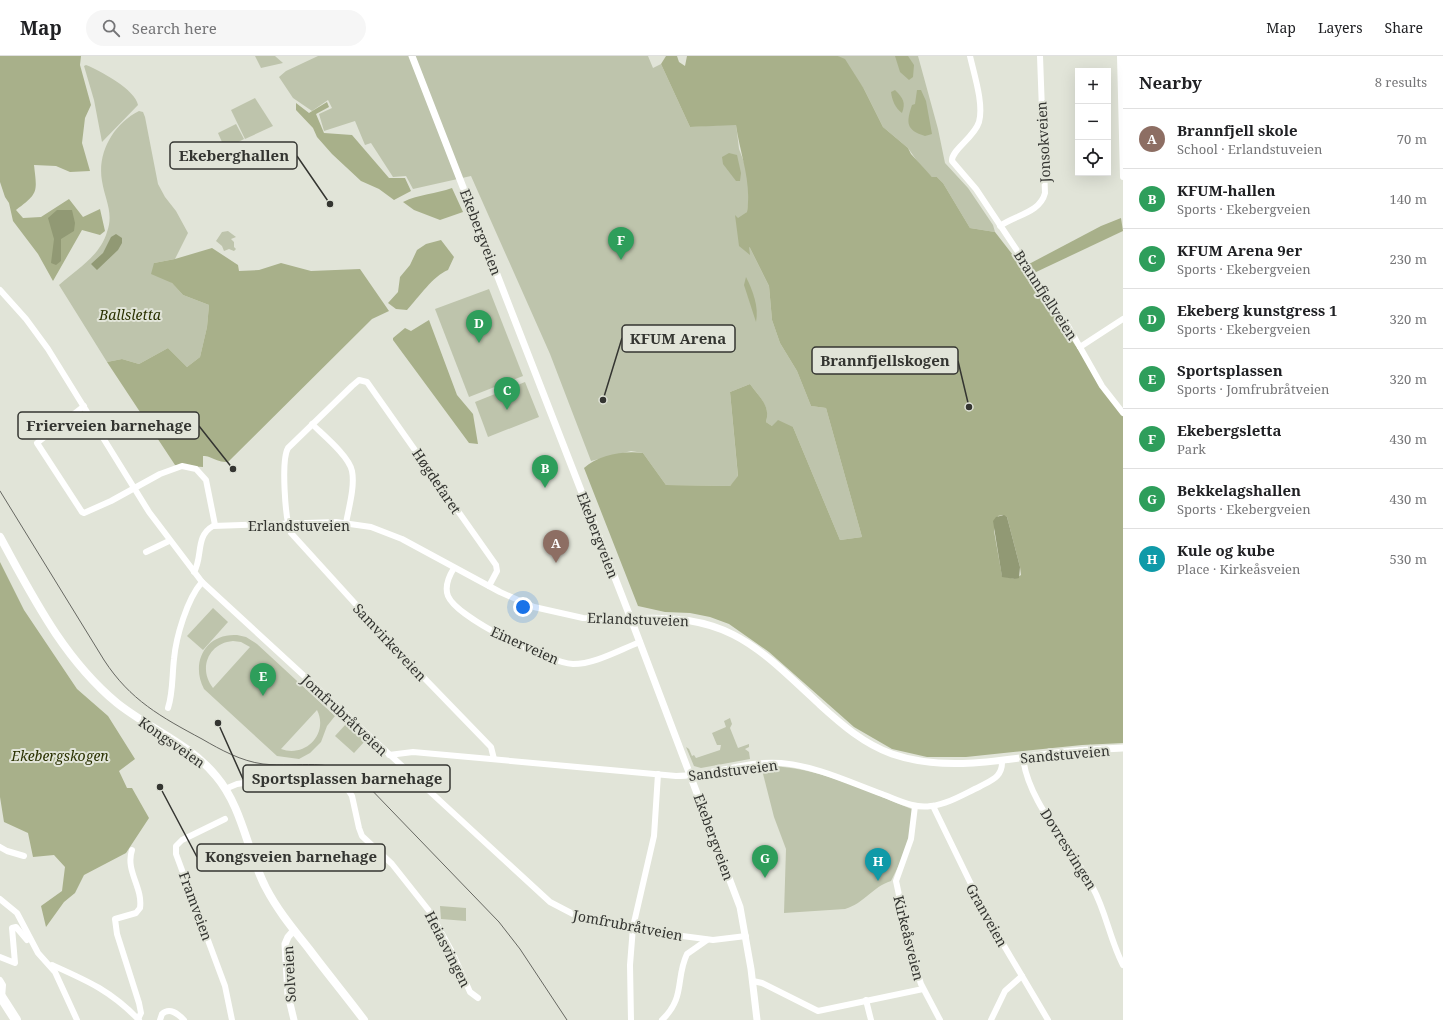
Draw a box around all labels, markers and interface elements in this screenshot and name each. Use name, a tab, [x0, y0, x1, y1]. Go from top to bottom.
search box	[86, 10, 366, 46]
text: Map	[20, 15, 62, 41]
icon: search	[100, 17, 122, 39]
text: Search here	[132, 18, 217, 38]
text: Map	[1266, 18, 1296, 37]
text: Layers	[1318, 18, 1363, 37]
text: Share	[1385, 18, 1423, 37]
map controls	[1075, 68, 1111, 176]
button: +	[1075, 68, 1111, 104]
text: Nearby	[1139, 71, 1202, 94]
text: 8 results	[1375, 73, 1427, 91]
street label: Jonsokveien	[1031, 101, 1055, 184]
button: −	[1075, 104, 1111, 140]
text: Brannfjell skole	[1177, 120, 1298, 140]
text: A	[1147, 130, 1157, 148]
text: 70 m	[1397, 130, 1427, 148]
button: locate	[1075, 140, 1111, 176]
text: School · Erlandstuveien	[1177, 140, 1322, 158]
callout: Ekeberghallen	[170, 142, 297, 169]
text: Ekeberghallen	[179, 145, 289, 165]
text: KFUM-hallen	[1177, 180, 1276, 200]
street label: Ekebergveien	[456, 186, 506, 278]
text: B	[1148, 190, 1156, 208]
text: 140 m	[1390, 190, 1427, 208]
text: Sports · Ekebergveien	[1177, 200, 1311, 218]
pin: F	[608, 227, 634, 260]
text: KFUM Arena 9er	[1177, 240, 1302, 260]
street label: Brannfjellveien	[1010, 246, 1082, 344]
text: C	[1148, 250, 1156, 268]
text: 230 m	[1390, 250, 1427, 268]
text: Sports · Ekebergveien	[1177, 260, 1311, 278]
text: Ekeberg kunstgress 1	[1177, 300, 1338, 320]
park label: Ballsletta	[98, 305, 162, 324]
pin: D	[466, 310, 492, 343]
text: D	[1147, 310, 1157, 328]
text: 320 m	[1390, 310, 1427, 328]
text: Sports · Ekebergveien	[1177, 320, 1311, 338]
callout: KFUM Arena	[622, 325, 735, 352]
text: KFUM Arena	[630, 328, 726, 348]
callout: Brannfjellskogen	[812, 347, 958, 374]
text: Brannfjellskogen	[820, 350, 950, 370]
text: Sportsplassen	[1177, 360, 1283, 380]
text: E	[1148, 370, 1156, 388]
text: 320 m	[1390, 370, 1427, 388]
pin: C	[494, 377, 520, 410]
text: Sports · Jomfrubråtveien	[1177, 380, 1329, 398]
callout: Frierveien barnehage	[18, 412, 199, 439]
text: Frierveien barnehage	[26, 415, 192, 435]
text: Ekebergsletta	[1177, 420, 1281, 440]
text: F	[1148, 430, 1156, 448]
text: 430 m	[1390, 430, 1427, 448]
text: Park	[1177, 440, 1206, 458]
street label: Høgdefaret	[408, 445, 466, 517]
pin: B	[532, 455, 558, 488]
text: Bekkelagshallen	[1177, 480, 1301, 500]
street label: Ekebergveien	[573, 489, 623, 581]
text: G	[1147, 490, 1157, 508]
text: 430 m	[1390, 490, 1427, 508]
text: Sports · Ekebergveien	[1177, 500, 1311, 518]
street label: Erlandstuveien	[248, 516, 350, 535]
pin: A	[543, 530, 569, 563]
text: Kule og kube	[1177, 540, 1275, 560]
text: H	[1147, 550, 1157, 568]
text: 530 m	[1390, 550, 1427, 568]
text: Place · Kirkeåsveien	[1177, 560, 1300, 578]
your location	[513, 597, 533, 617]
street label: Samvirkeveien	[349, 599, 431, 685]
street label: Erlandstuveien	[587, 608, 689, 630]
street label: Einerveien	[488, 621, 562, 669]
pin: E	[250, 663, 276, 696]
street label: Jomfrubråtveien	[297, 669, 392, 760]
street label: Kongsveien	[135, 712, 209, 772]
street label: Sandstuveien	[1019, 741, 1111, 767]
park label: Ekebergskogen	[10, 746, 109, 765]
street label: Sandstuveien	[687, 755, 779, 785]
callout: Sportsplassen barnehage	[243, 765, 450, 792]
text: Sportsplassen barnehage	[252, 768, 442, 788]
street label: Ekebergveien	[690, 791, 738, 883]
street label: Dovresvingen	[1036, 805, 1102, 893]
callout: Kongsveien barnehage	[197, 844, 385, 871]
pin: G	[752, 845, 778, 878]
text: Kongsveien barnehage	[205, 846, 377, 866]
pin: H	[865, 848, 891, 881]
street label: Framveien	[175, 869, 217, 943]
street label: Granveien	[962, 880, 1012, 950]
street label: Kirkeåsveien	[889, 893, 929, 983]
street label: Jomfrubråtveien	[571, 905, 684, 945]
street label: Heiasvingen	[421, 908, 475, 990]
street label: Solveien	[278, 945, 300, 1003]

